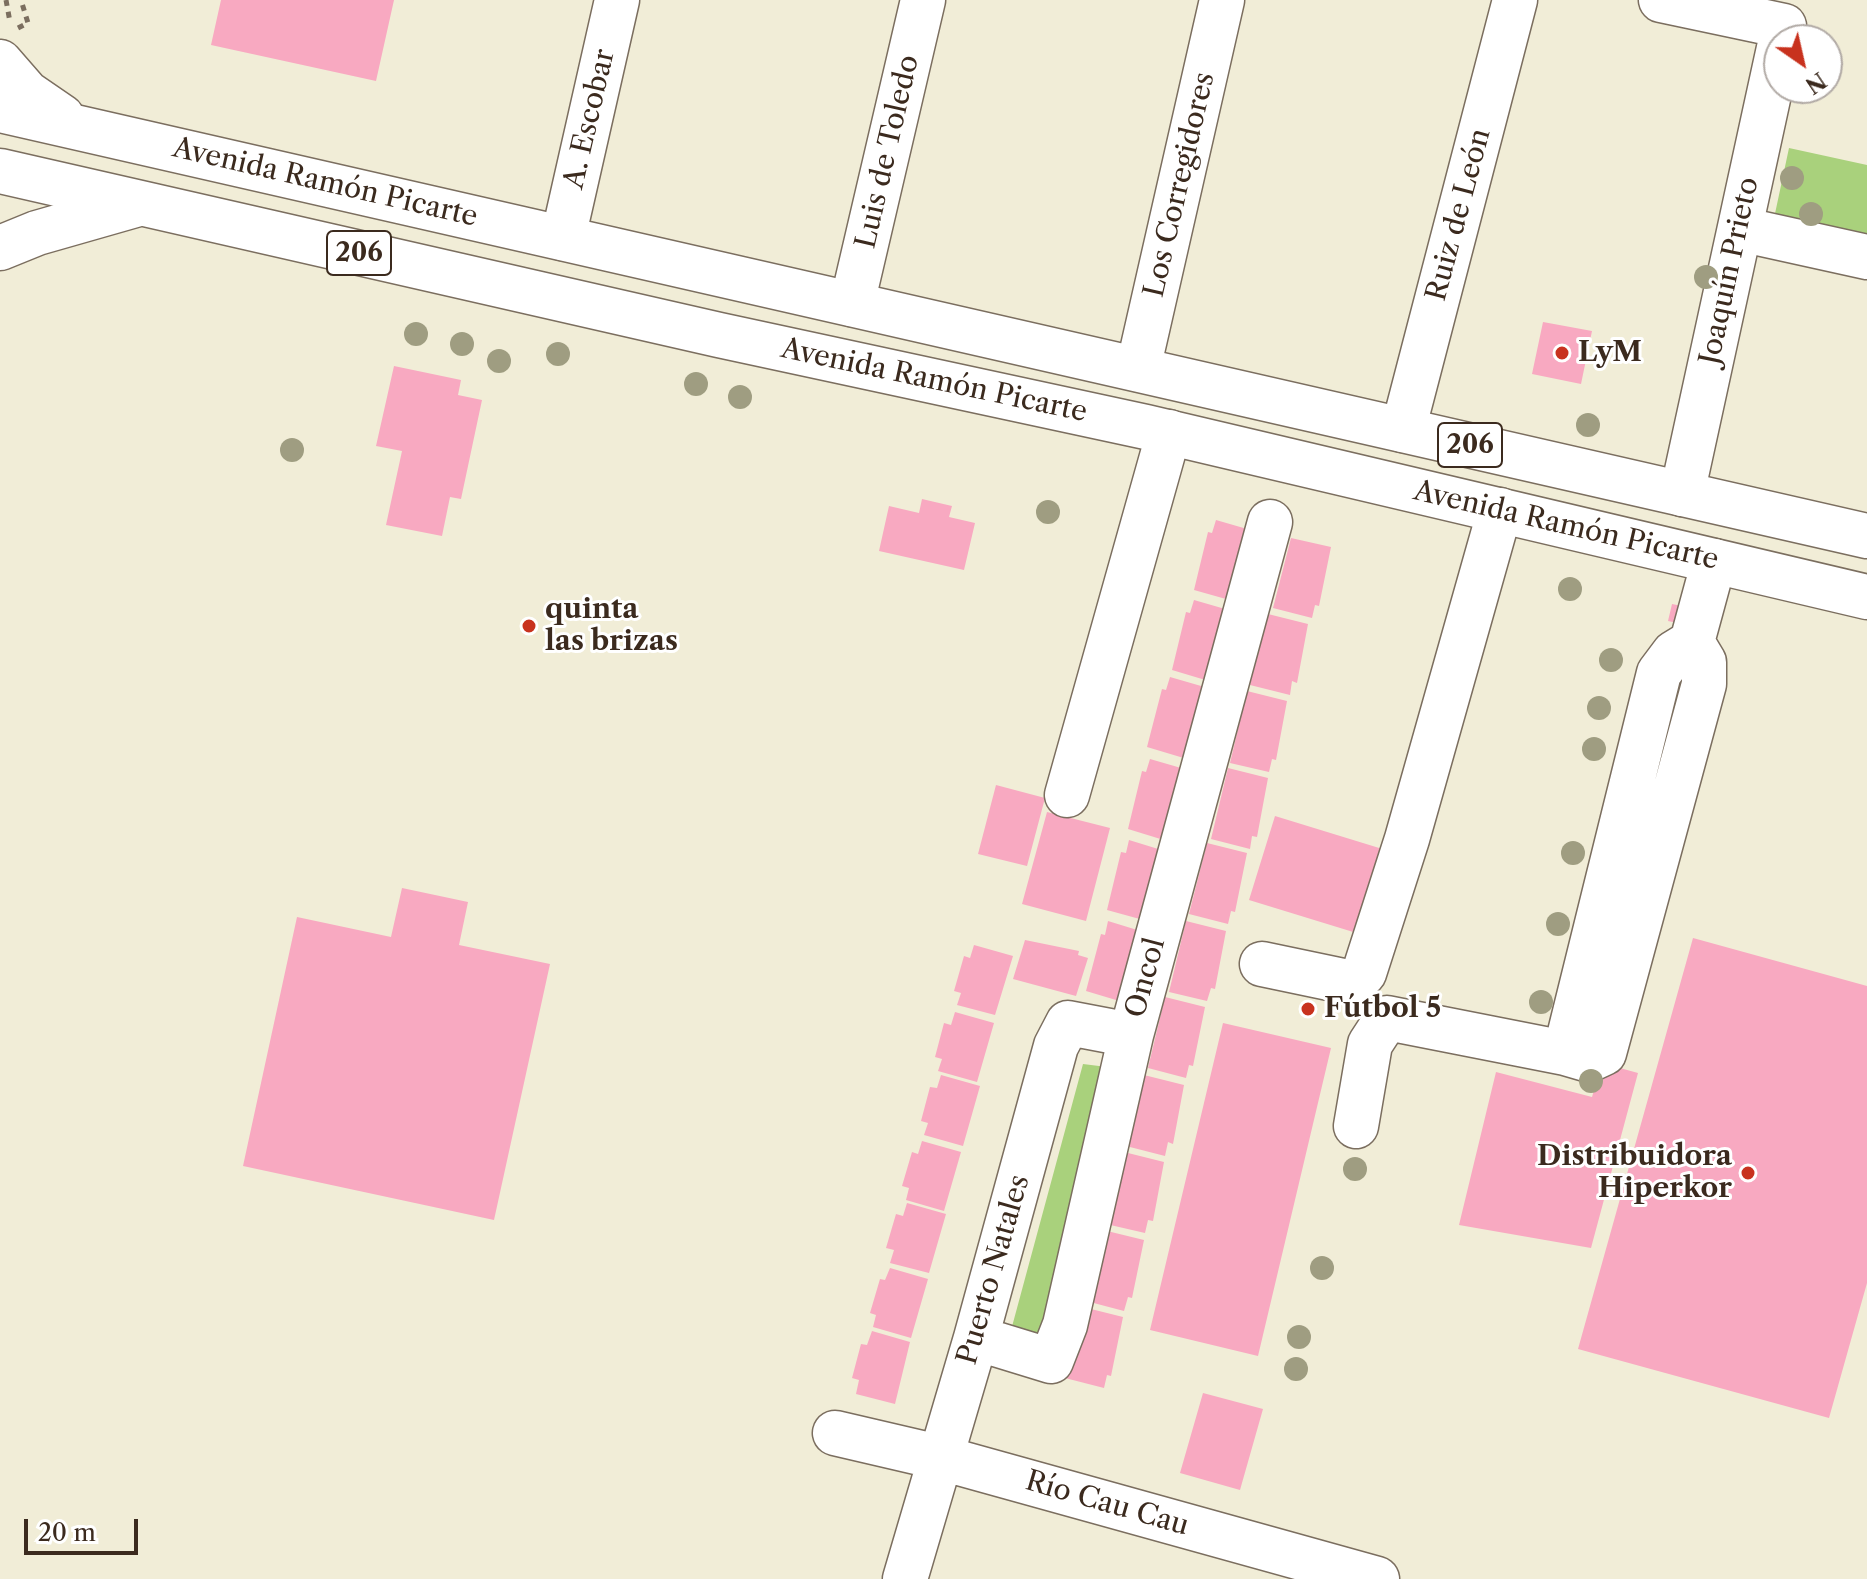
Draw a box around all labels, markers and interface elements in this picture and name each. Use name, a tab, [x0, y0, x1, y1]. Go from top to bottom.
north arrow	[1763, 24, 1843, 104]
street label: A. Escobar	[558, 46, 622, 192]
street label: Luis de Toledo	[849, 52, 927, 252]
text: N	[1800, 66, 1831, 99]
street label: Los Corregidores	[1138, 69, 1222, 301]
street label: Ruiz de León	[1420, 125, 1498, 305]
street label: Avenida Ramón Picarte	[169, 132, 481, 234]
street label: Joaquín Prieto	[1694, 174, 1766, 368]
road number: 206	[327, 231, 391, 275]
street label: Avenida Ramón Picarte	[778, 332, 1090, 430]
place label: LyM	[1578, 336, 1642, 370]
marker: LyM	[1553, 344, 1571, 362]
road number: 206	[1438, 423, 1502, 467]
street label: Avenida Ramón Picarte	[1410, 475, 1722, 577]
place label: quinta las brizas	[545, 593, 678, 659]
marker: quinta las brizas	[520, 617, 538, 635]
street label: Oncol	[1119, 935, 1173, 1021]
place label: Fútbol 5	[1324, 992, 1441, 1026]
marker: Fútbol 5	[1299, 1000, 1317, 1018]
place label: Distribuidora Hiperkor	[1537, 1140, 1732, 1206]
marker: Distribuidora Hiperkor	[1739, 1164, 1757, 1182]
street label: Puerto Natales	[951, 1171, 1037, 1369]
street label: Río Cau Cau	[1021, 1465, 1193, 1543]
scale bar	[28, 1503, 142, 1553]
text: 20 m	[38, 1518, 96, 1547]

